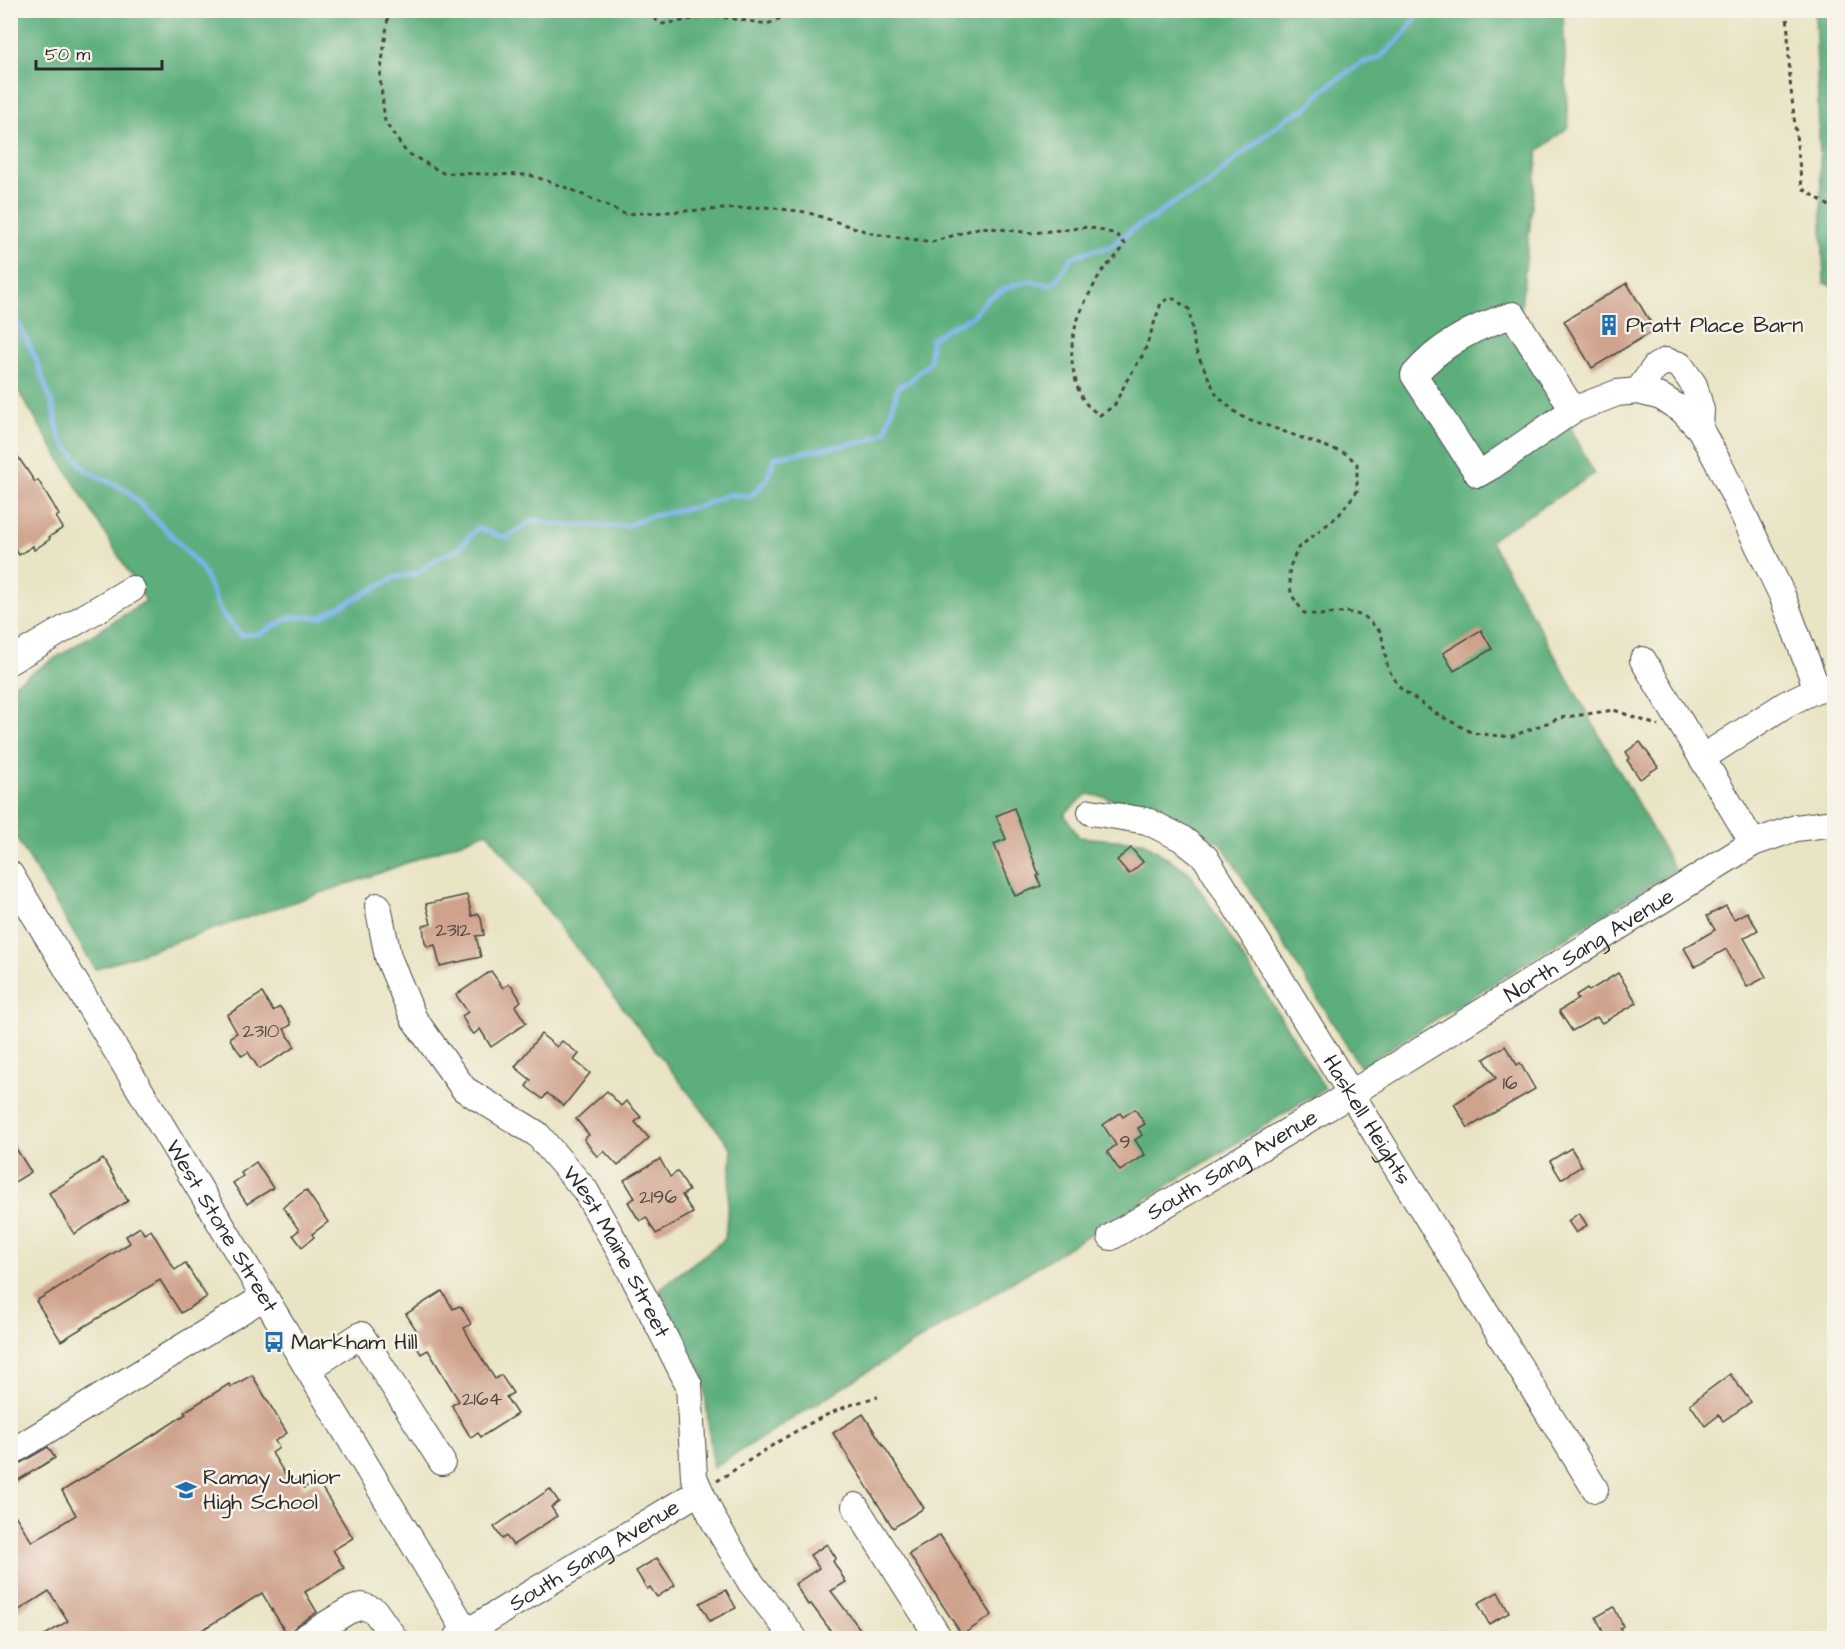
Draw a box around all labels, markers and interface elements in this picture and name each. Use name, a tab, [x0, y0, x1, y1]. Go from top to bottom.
scale bar	[36, 33, 162, 71]
text: 50 m	[45, 42, 90, 67]
place label: Pratt Place Barn	[1626, 310, 1803, 341]
building icon: Pratt Place Barn	[1597, 313, 1621, 337]
street label: North Sang Avenue	[1498, 880, 1680, 1010]
house number: 2312	[435, 916, 471, 944]
house number: 2310	[243, 1017, 280, 1045]
street label: Haskell Heights	[1315, 1049, 1419, 1191]
house number: 16	[1502, 1069, 1518, 1097]
street label: South Sang Avenue	[1141, 1101, 1323, 1228]
house number: 9	[1119, 1128, 1131, 1156]
street label: West Stone Street	[158, 1134, 286, 1318]
street label: West Maine Street	[555, 1159, 678, 1343]
house number: 2196	[639, 1183, 677, 1211]
place label: Markham Hill	[291, 1327, 418, 1358]
bus stop icon: Markham Hill	[262, 1330, 286, 1354]
house number: 2164	[462, 1385, 502, 1413]
place label: Ramay Junior High School	[203, 1462, 341, 1519]
school or university icon: Ramay Junior High School	[174, 1478, 198, 1502]
street label: South Sang Avenue	[503, 1492, 685, 1619]

